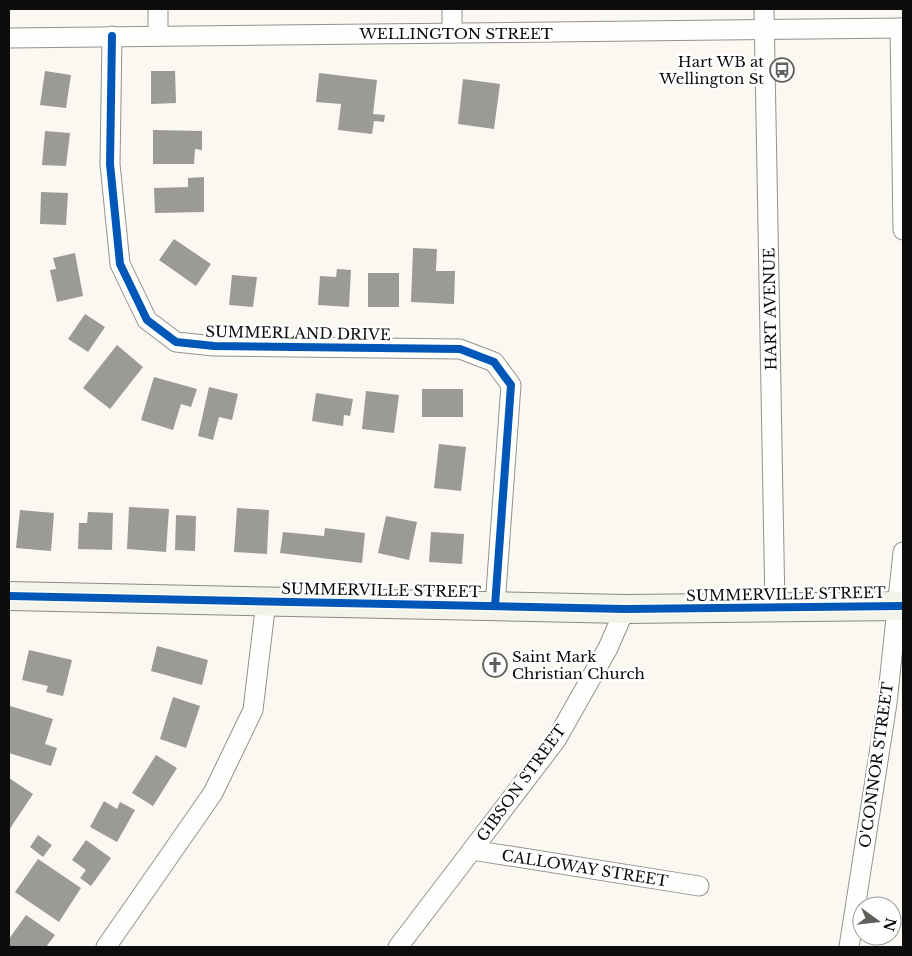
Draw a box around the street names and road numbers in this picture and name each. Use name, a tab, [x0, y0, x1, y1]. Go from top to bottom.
street label: WELLINGTON STREET	[358, 24, 553, 43]
street label: HART AVENUE	[759, 247, 781, 370]
street label: SUMMERLAND DRIVE	[205, 322, 391, 344]
street label: SUMMERVILLE STREET	[281, 579, 481, 601]
street label: SUMMERVILLE STREET	[686, 583, 886, 605]
street label: O'CONNOR STREET	[855, 681, 897, 849]
street label: GIBSON STREET	[472, 721, 570, 845]
street label: CALLOWAY STREET	[500, 845, 670, 891]

